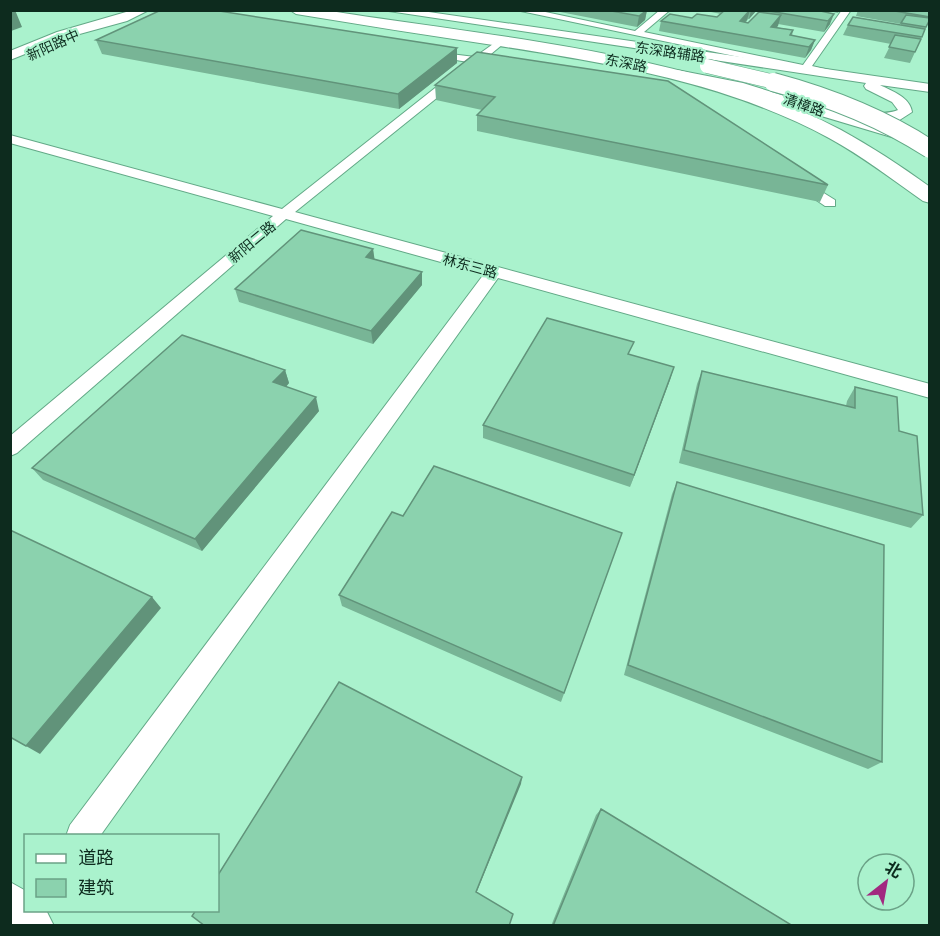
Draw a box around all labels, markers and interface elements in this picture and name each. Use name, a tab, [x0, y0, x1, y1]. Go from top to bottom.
street label: 新阳路中	[24, 25, 83, 66]
street label: 东深路辅路	[634, 38, 706, 67]
street label: 东深路	[603, 50, 648, 77]
street label: 清樟路	[781, 90, 827, 121]
street label: 新阳二路	[225, 217, 280, 268]
street label: 林东三路	[440, 250, 499, 283]
legend	[24, 834, 219, 912]
text: 道路	[78, 846, 114, 870]
north arrow	[856, 852, 916, 912]
text: 北	[881, 856, 906, 884]
text: 建筑	[78, 876, 114, 900]

